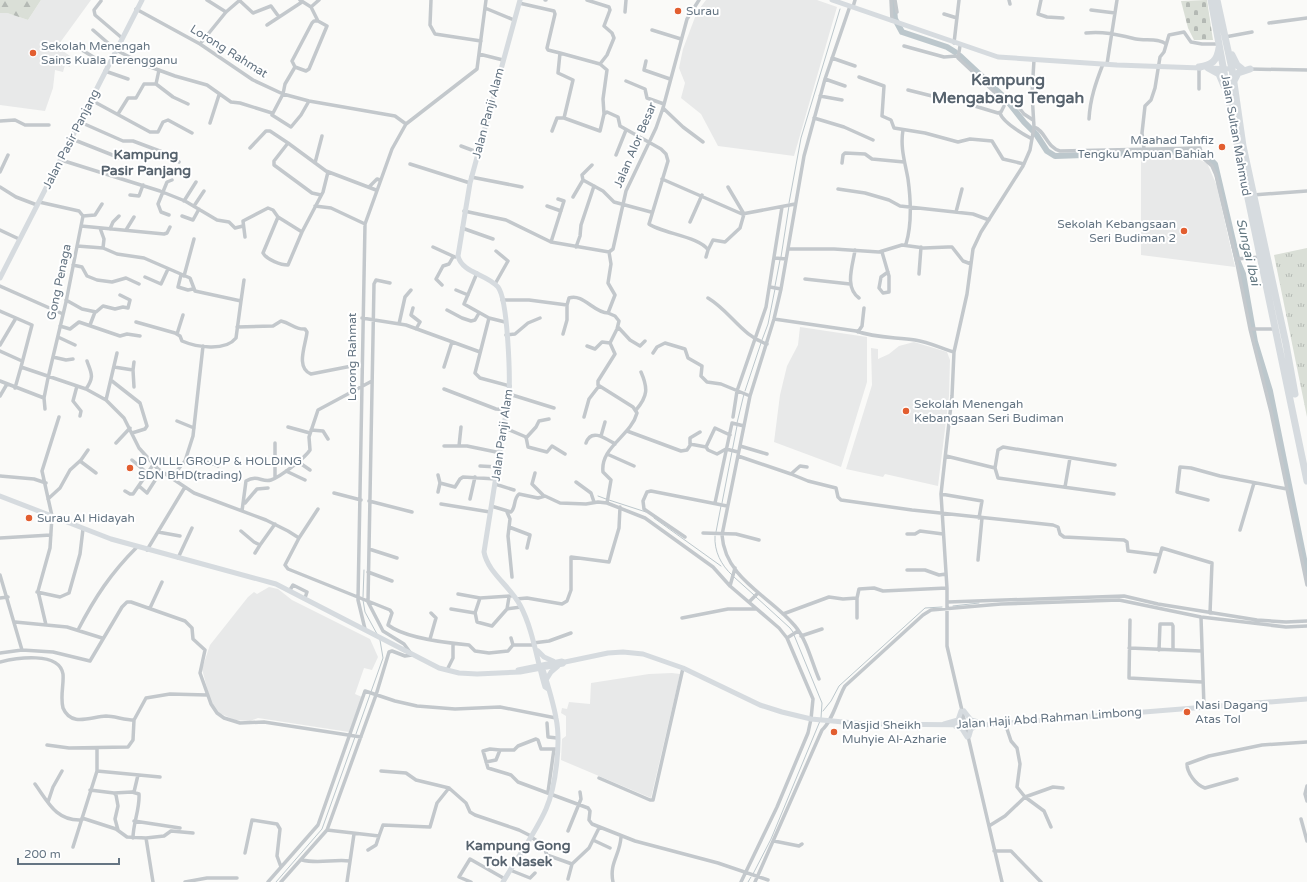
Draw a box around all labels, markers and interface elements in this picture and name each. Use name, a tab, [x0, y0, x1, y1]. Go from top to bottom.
place label: Surau	[686, 4, 719, 18]
marker: Surau	[673, 6, 683, 16]
street label: Lorong Rahmat	[188, 22, 271, 81]
place label: Sekolah Menengah Sains Kuala Terengganu	[41, 39, 178, 67]
marker: Sekolah Menengah Sains Kuala Terengganu	[28, 48, 38, 58]
street label: Jalan Panji Alam	[469, 66, 507, 160]
district label: Kampung Mengabang Tengah	[932, 70, 1084, 108]
street label: Jalan Sultan Mahmud	[1218, 73, 1254, 197]
street label: Jalan Pasir Panjang	[40, 87, 102, 191]
street label: Jalan Alor Besar	[611, 100, 659, 190]
place label: Maahad Tahfiz Tengku Ampuan Bahiah	[1077, 133, 1214, 161]
marker: Maahad Tahfiz Tengku Ampuan Bahiah	[1217, 142, 1227, 152]
district label: Kampung Pasir Panjang	[101, 146, 191, 179]
place label: Sekolah Kebangsaan Seri Budiman 2	[1057, 217, 1176, 245]
water label: Sungai Ibai	[1233, 217, 1264, 289]
marker: Sekolah Kebangsaan Seri Budiman 2	[1179, 226, 1189, 236]
street label: Gong Penaga	[44, 243, 74, 321]
street label: Lorong Rahmat	[345, 312, 359, 401]
street label: Jalan Panji Alam	[489, 388, 515, 482]
place label: Sekolah Menengah Kebangsaan Seri Budiman	[914, 397, 1064, 425]
marker: Sekolah Menengah Kebangsaan Seri Budiman	[901, 406, 911, 416]
place label: D VILLL GROUP & HOLDING SDN BHD(trading)	[138, 454, 302, 482]
marker: D VILLL GROUP & HOLDING SDN BHD(trading)	[125, 463, 135, 473]
place label: Surau Al Hidayah	[37, 511, 135, 525]
marker: Surau Al Hidayah	[24, 513, 34, 523]
place label: Nasi Dagang Atas Tol	[1195, 698, 1268, 726]
street label: Jalan Haji Abd Rahman Limbong	[956, 705, 1142, 731]
marker: Nasi Dagang Atas Tol	[1182, 707, 1192, 717]
place label: Masjid Sheikh Muhyie Al-Azharie	[842, 718, 947, 746]
marker: Masjid Sheikh Muhyie Al-Azharie	[829, 727, 839, 737]
district label: Kampung Gong Tok Nasek	[466, 837, 571, 870]
scale bar	[18, 840, 119, 866]
text: 200 m	[24, 847, 61, 861]

